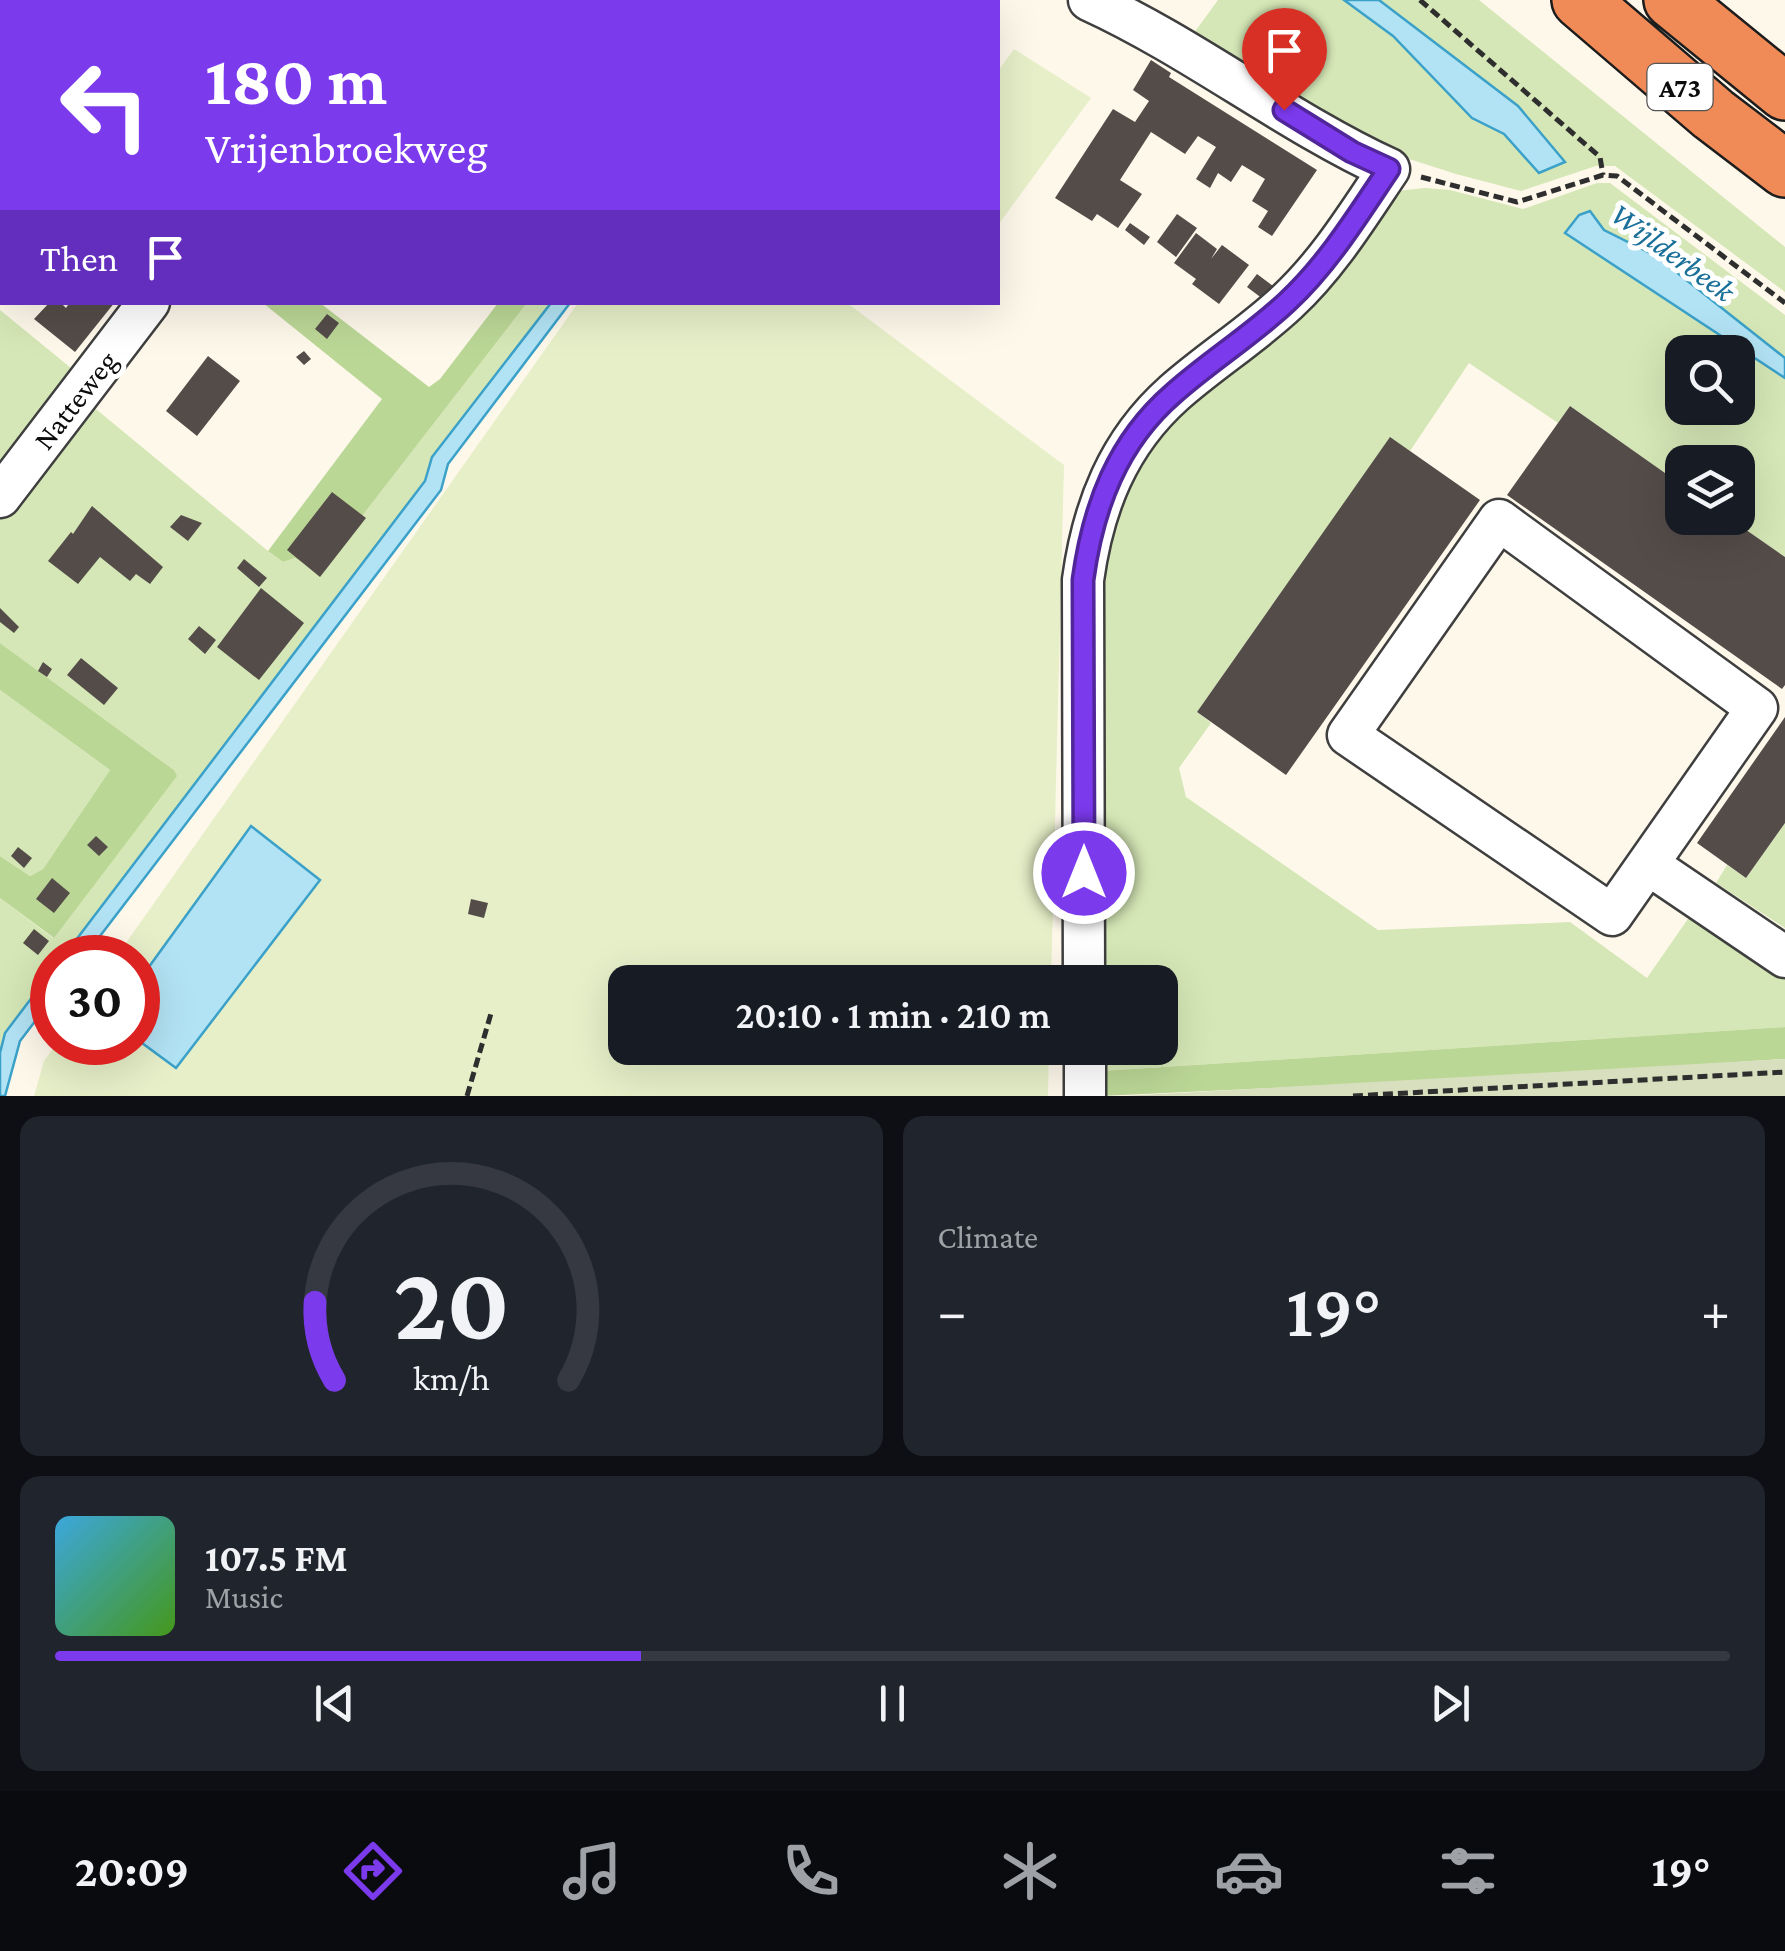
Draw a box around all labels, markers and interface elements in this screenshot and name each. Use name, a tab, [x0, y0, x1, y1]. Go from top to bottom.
pin	[1242, 8, 1327, 111]
icon: arrive	[1257, 23, 1312, 78]
icon: left	[40, 40, 170, 170]
text: 180 m	[205, 41, 387, 119]
road number: A73	[1648, 64, 1712, 110]
text: Vrijenbroekweg	[205, 123, 488, 173]
water label: Wijlderbeek	[1604, 195, 1743, 311]
icon: arrive	[138, 230, 193, 285]
text: Then	[40, 237, 118, 279]
map controls	[1665, 335, 1755, 535]
button: search	[1665, 335, 1755, 425]
street label: Natteweg	[26, 344, 124, 456]
button: layers	[1665, 445, 1755, 535]
position arrow	[1032, 821, 1136, 925]
speed limit sign: 30	[30, 935, 160, 1065]
text: 20:10 · 1 min · 210 m	[735, 994, 1051, 1036]
text: Climate	[938, 1219, 1038, 1255]
text: 20	[393, 1245, 509, 1360]
text: 19°	[1286, 1269, 1381, 1352]
text: −	[938, 1281, 967, 1342]
text: +	[1701, 1281, 1730, 1342]
text: km/h	[413, 1358, 490, 1398]
text: 107.5 FM	[205, 1537, 347, 1579]
text: Music	[205, 1579, 283, 1615]
icon: previous	[307, 1676, 362, 1731]
icon: pause	[865, 1676, 920, 1731]
icon: next	[1423, 1676, 1478, 1731]
icon: directions	[338, 1836, 408, 1906]
icon: music	[557, 1836, 627, 1906]
icon: phone	[776, 1836, 846, 1906]
icon: climate	[995, 1836, 1065, 1906]
icon: car	[1214, 1836, 1284, 1906]
icon: filters	[1433, 1836, 1503, 1906]
text: 20:09	[74, 1846, 189, 1896]
text: 19°	[1652, 1846, 1711, 1896]

